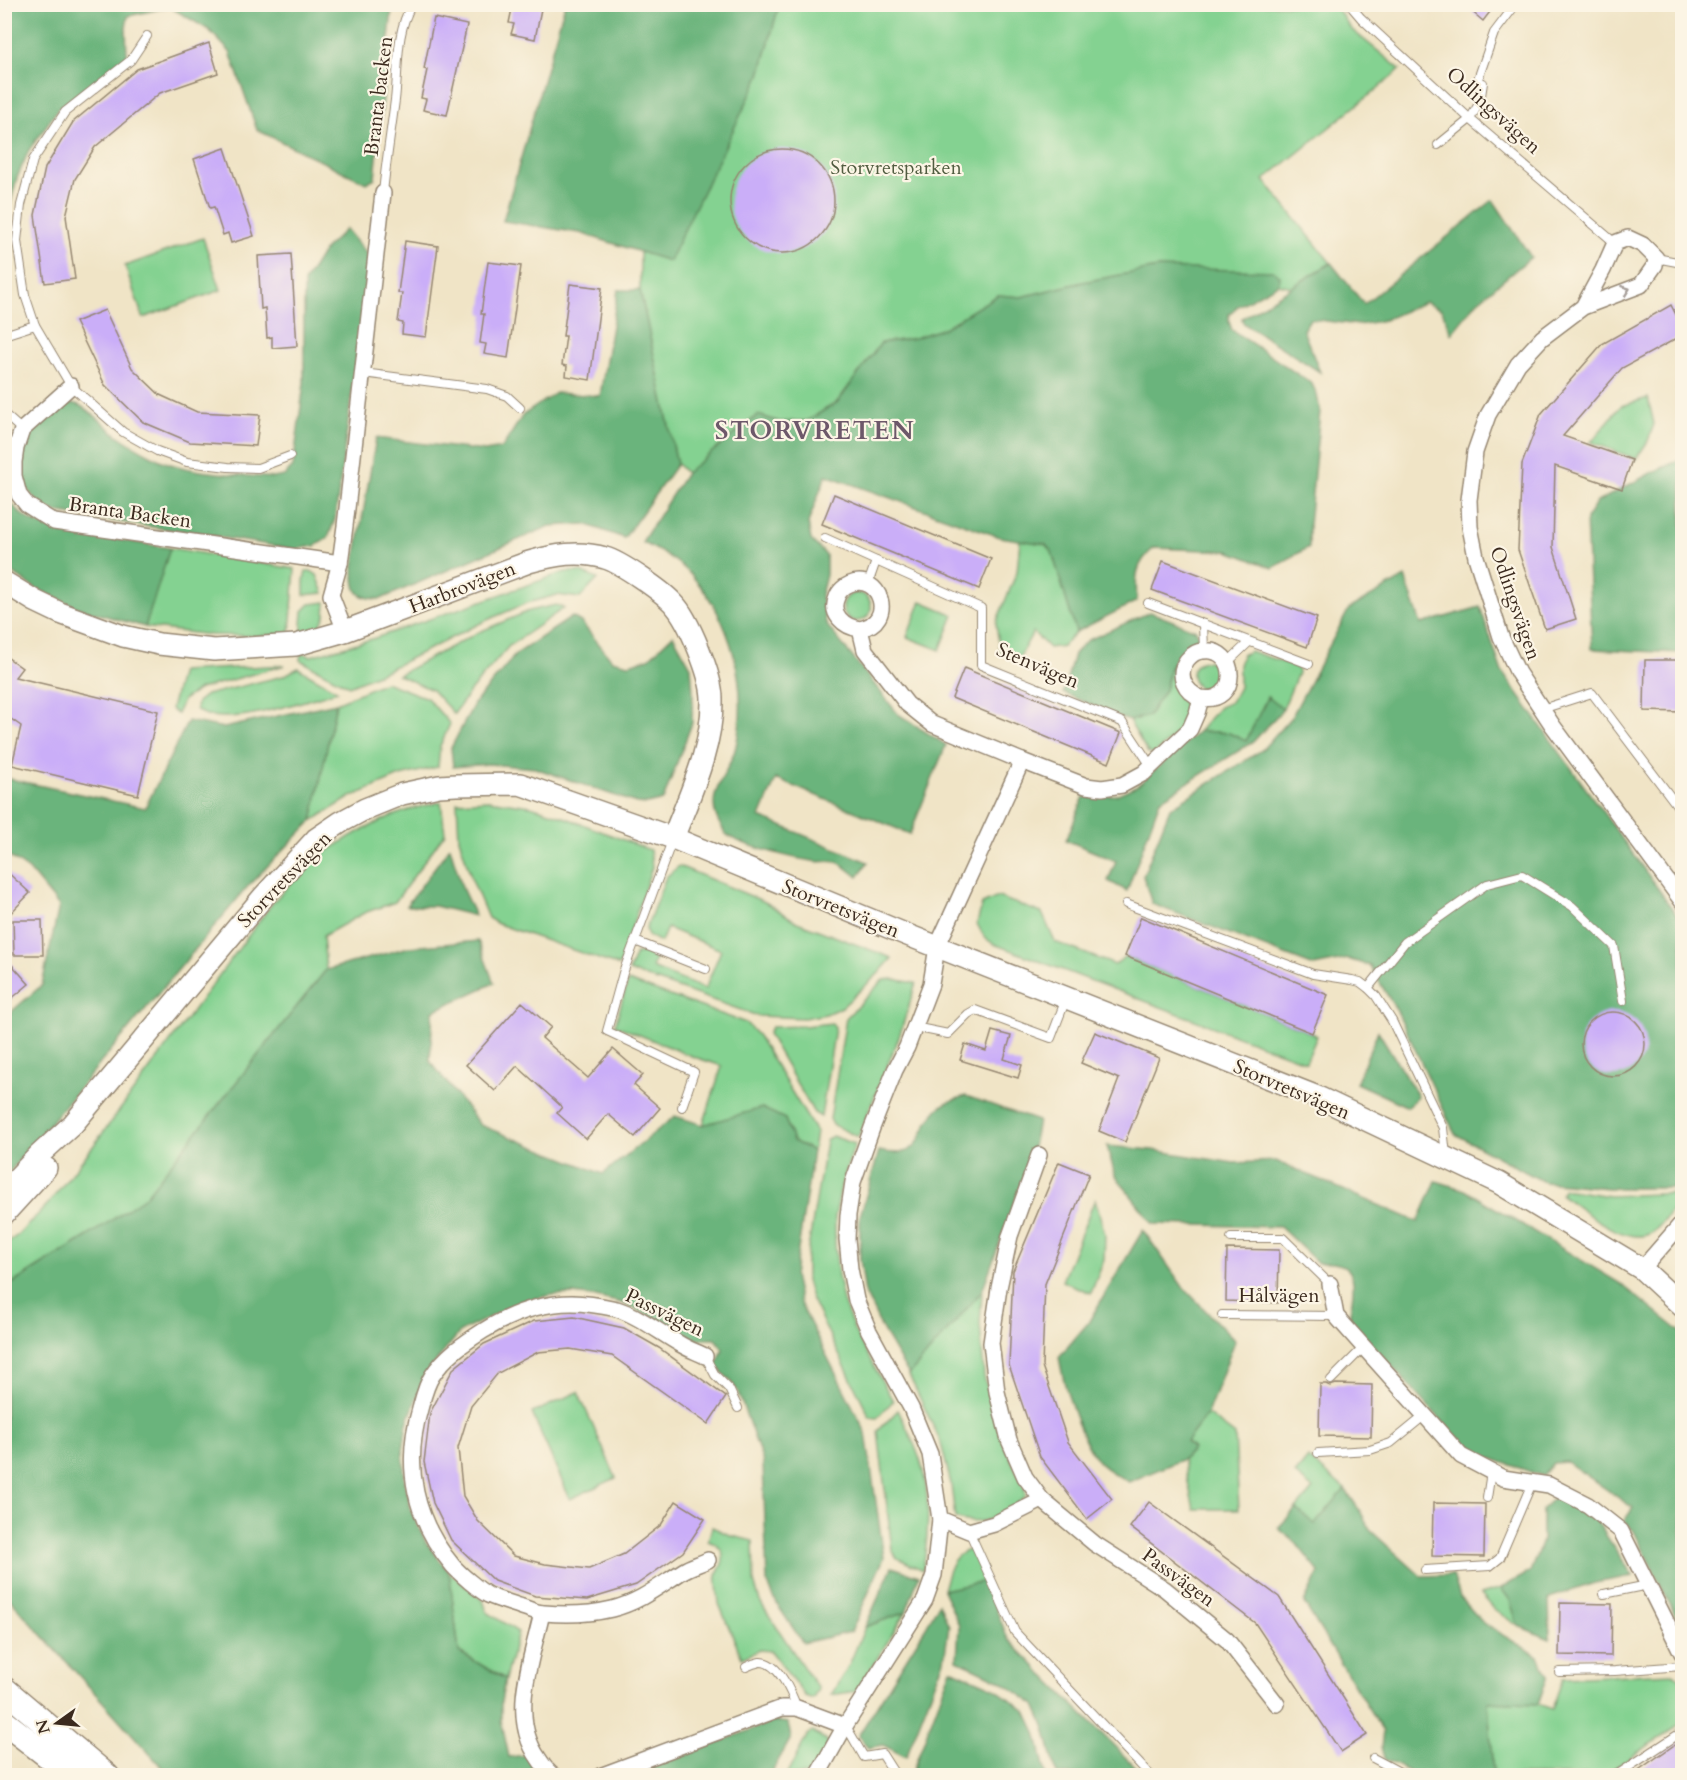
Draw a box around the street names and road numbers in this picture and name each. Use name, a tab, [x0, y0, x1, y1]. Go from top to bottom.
street label: Branta backen	[358, 34, 399, 158]
street label: Odlingsvägen	[1441, 61, 1547, 160]
street label: Branta Backen	[67, 491, 194, 535]
street label: Odlingsvägen	[1483, 543, 1548, 664]
street label: Harbrovägen	[405, 555, 520, 620]
street label: Stenvägen	[992, 636, 1084, 695]
street label: Storvretsvägen	[231, 825, 338, 934]
street label: Storvretsvägen	[778, 873, 904, 945]
street label: Storvretsvägen	[1229, 1053, 1355, 1126]
street label: Passvägen	[621, 1282, 709, 1343]
street label: Hålvägen	[1238, 1282, 1320, 1309]
street label: Passvägen	[1137, 1542, 1221, 1614]

